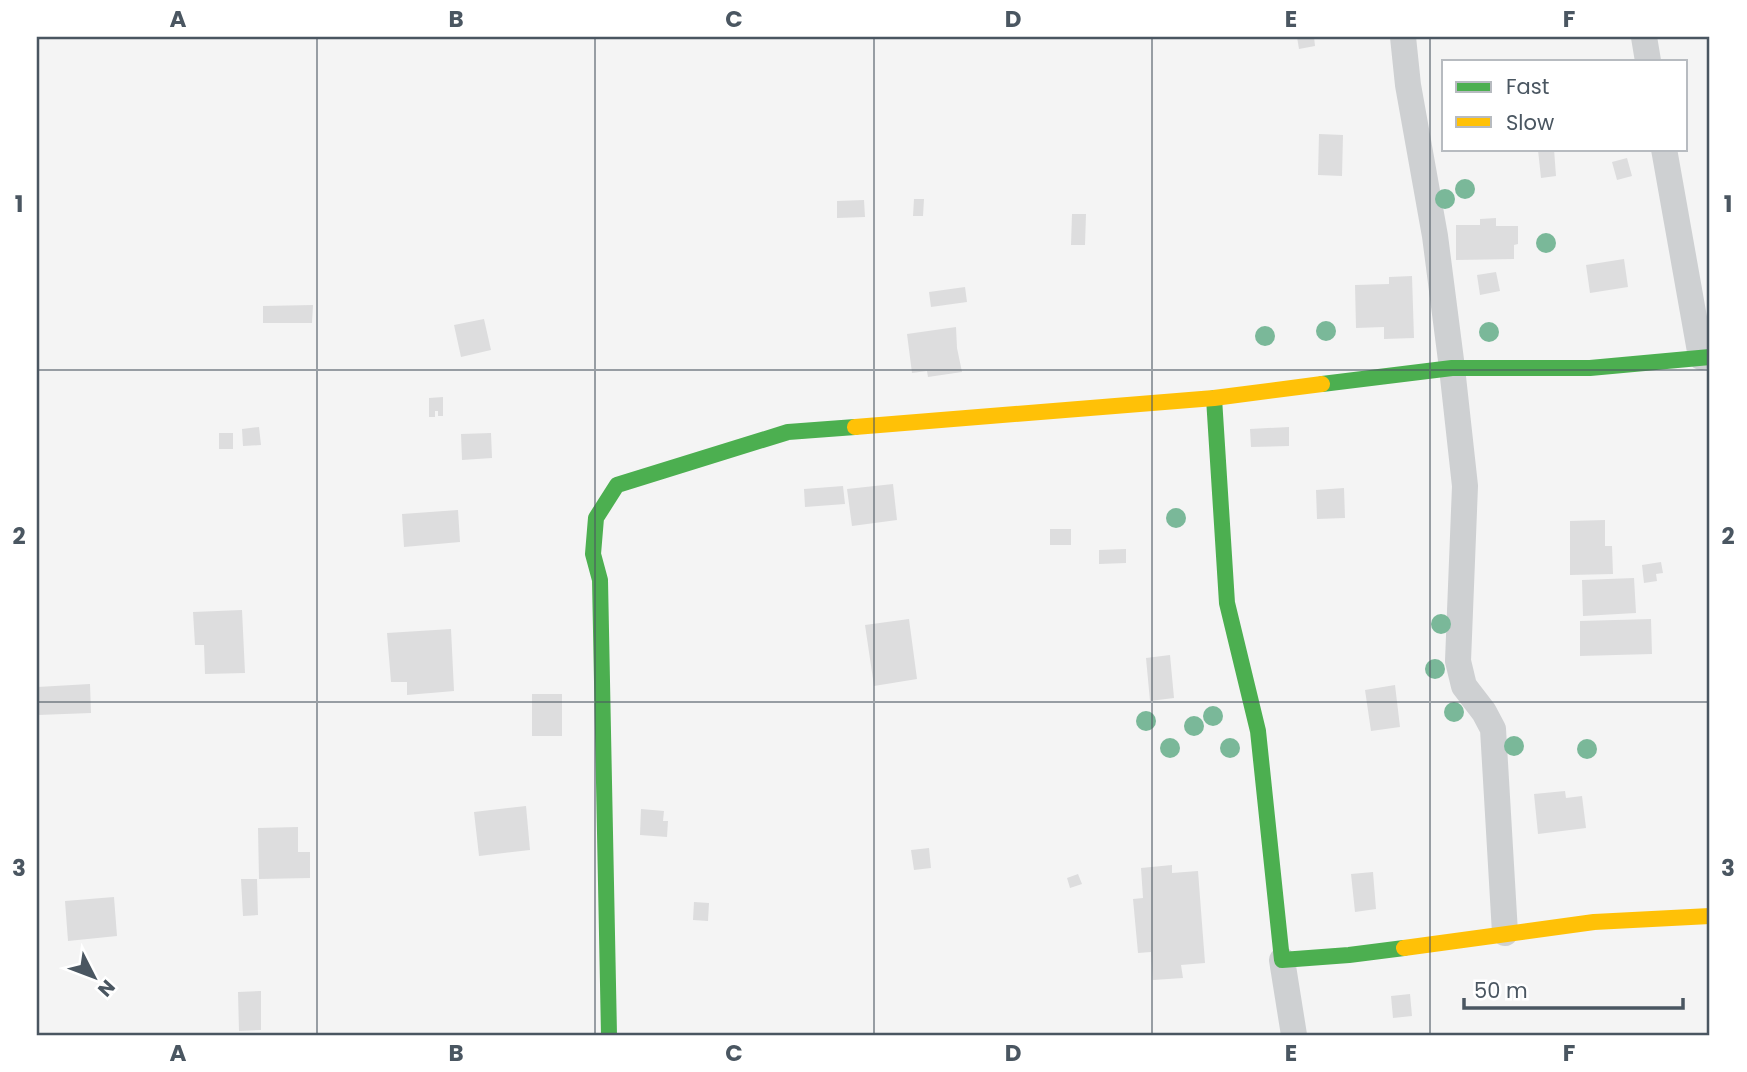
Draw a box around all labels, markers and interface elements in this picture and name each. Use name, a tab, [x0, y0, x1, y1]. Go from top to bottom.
text: A	[170, 3, 187, 35]
text: B	[448, 3, 464, 35]
text: C	[725, 3, 743, 35]
text: D	[1005, 3, 1021, 35]
text: E	[1285, 3, 1297, 35]
text: F	[1563, 3, 1575, 35]
legend	[1442, 60, 1688, 150]
text: Fast	[1506, 72, 1549, 101]
text: Slow	[1506, 108, 1554, 137]
text: 1	[15, 188, 23, 220]
text: 1	[1724, 188, 1732, 220]
text: 2	[12, 520, 26, 552]
text: 2	[1721, 520, 1735, 552]
text: 3	[12, 852, 26, 884]
text: 3	[1721, 852, 1735, 884]
north arrow	[60, 942, 130, 1012]
scale bar	[1464, 967, 1682, 1011]
text: N	[91, 974, 121, 1002]
text: 50 m	[1474, 976, 1528, 1005]
text: A	[170, 1037, 187, 1069]
text: B	[448, 1037, 464, 1069]
text: C	[725, 1037, 743, 1069]
text: D	[1005, 1037, 1021, 1069]
text: E	[1285, 1037, 1297, 1069]
text: F	[1563, 1037, 1575, 1069]

